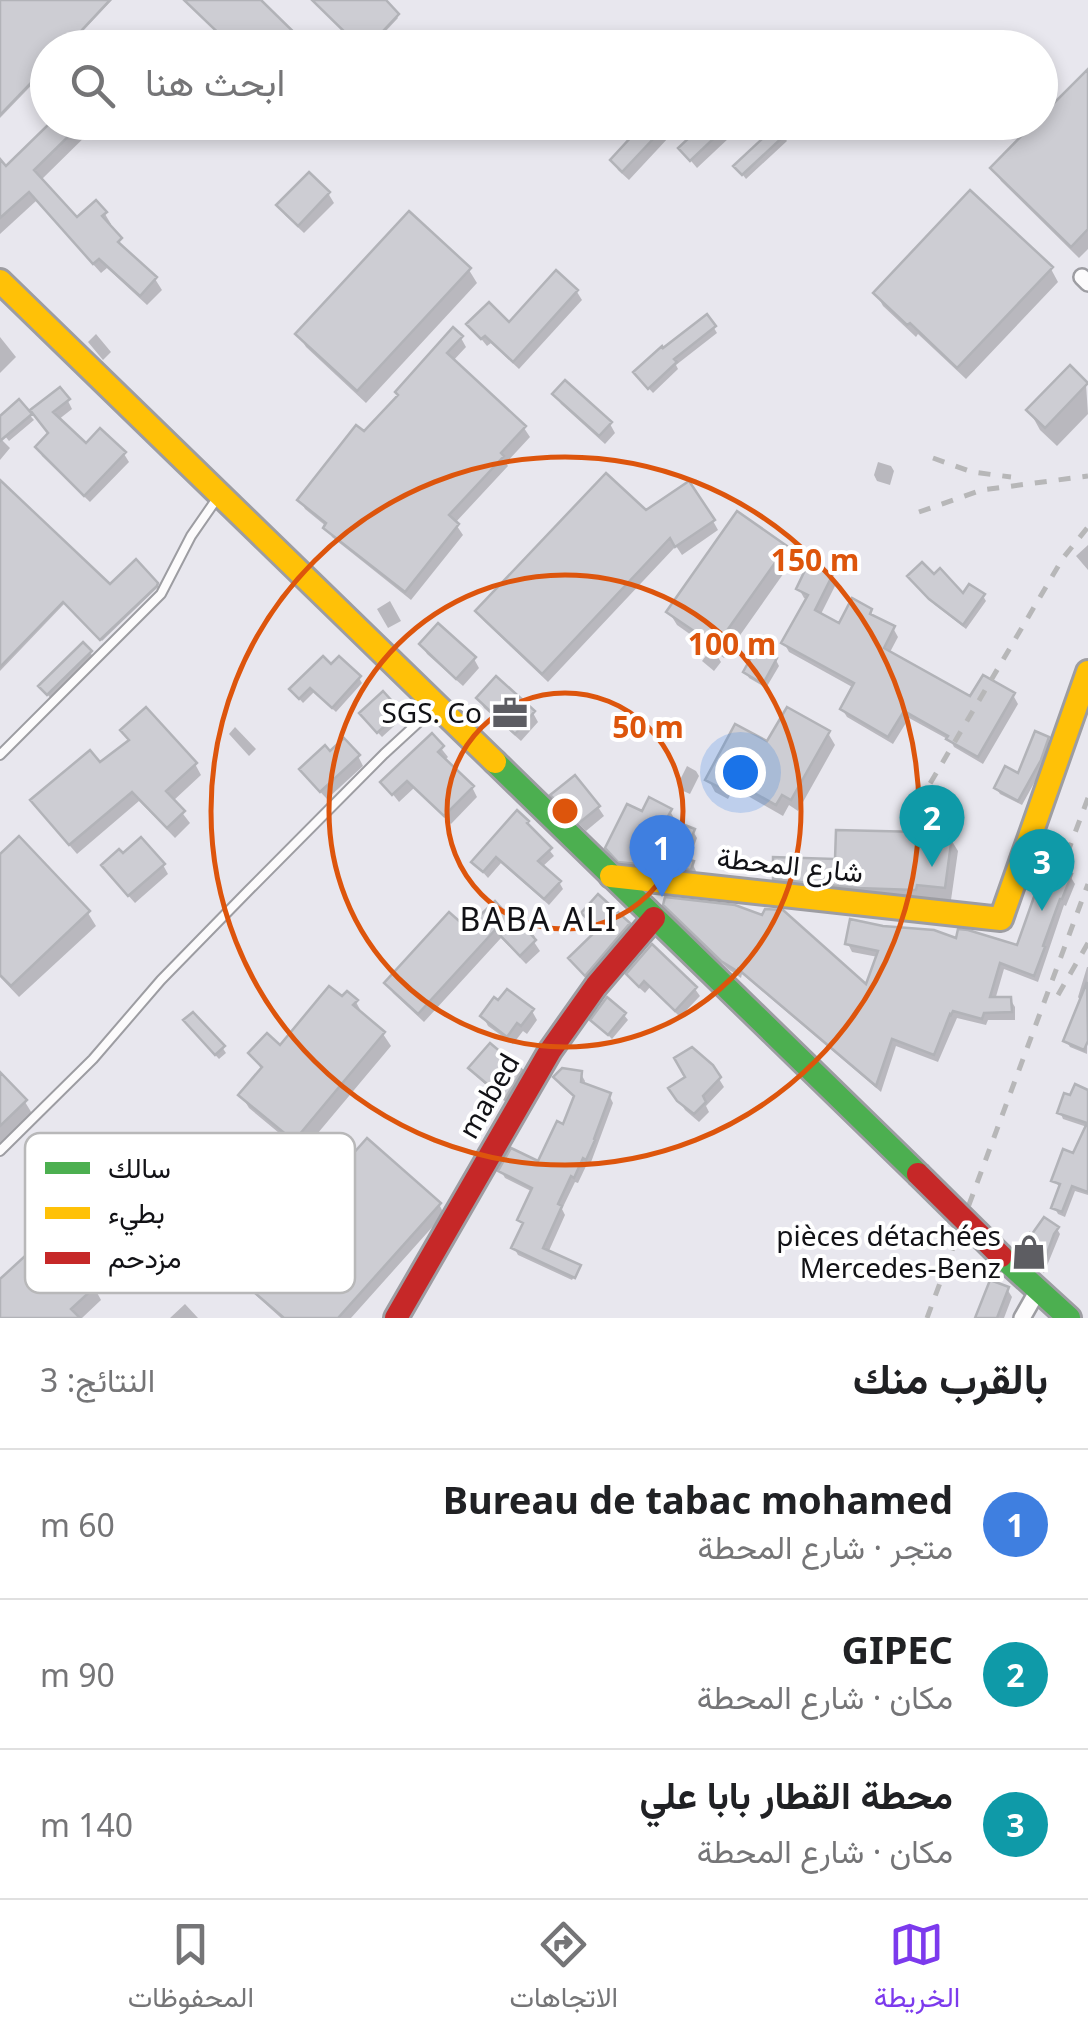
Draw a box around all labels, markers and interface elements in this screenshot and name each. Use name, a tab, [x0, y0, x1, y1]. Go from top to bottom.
search box	[30, 30, 1058, 140]
text: ابحث هنا	[145, 55, 285, 107]
icon: search	[65, 58, 120, 113]
text: 150 m	[771, 539, 859, 580]
text: 100 m	[688, 623, 776, 664]
place label: SGS. Co	[381, 693, 482, 731]
office icon: SGS. Co	[491, 694, 529, 732]
text: 50 m	[612, 706, 684, 747]
your location	[715, 747, 766, 798]
pin: 2	[900, 784, 964, 867]
centre of rings	[547, 793, 583, 829]
pin: 1	[630, 814, 694, 897]
pin: 3	[1010, 828, 1074, 911]
street label: شارع المحطة	[715, 837, 865, 892]
district label: BABA ALI	[460, 897, 618, 940]
street label: mabed	[449, 1046, 528, 1145]
legend	[25, 1133, 355, 1293]
text: سالك	[108, 1148, 171, 1186]
text: بطيء	[108, 1193, 165, 1236]
place label: pièces détachées Mercedes-Benz	[776, 1216, 1001, 1286]
shop icon: pièces détachées Mercedes-Benz	[1010, 1233, 1048, 1271]
text: مزدحم	[108, 1238, 181, 1277]
text: بالقرب منك	[853, 1349, 1048, 1406]
text: النتائج: 3	[40, 1358, 155, 1401]
text: Bureau de tabac mohamed	[443, 1473, 953, 1525]
text: 60 m	[40, 1503, 115, 1546]
text: 1	[1006, 1503, 1025, 1546]
text: متجر · شارع المحطة	[697, 1525, 953, 1568]
text: GIPEC	[841, 1623, 953, 1675]
text: 90 m	[40, 1653, 115, 1696]
text: 2	[1006, 1653, 1025, 1696]
text: مكان · شارع المحطة	[697, 1675, 953, 1718]
text: محطة القطار بابا علي	[640, 1768, 953, 1820]
text: 140 m	[40, 1803, 133, 1846]
text: 3	[1006, 1803, 1025, 1846]
text: مكان · شارع المحطة	[697, 1829, 953, 1872]
tab: المحفوظات	[128, 1917, 254, 2022]
tab: الاتجاهات	[509, 1917, 618, 2022]
tab: الخريطة	[874, 1917, 960, 2022]

